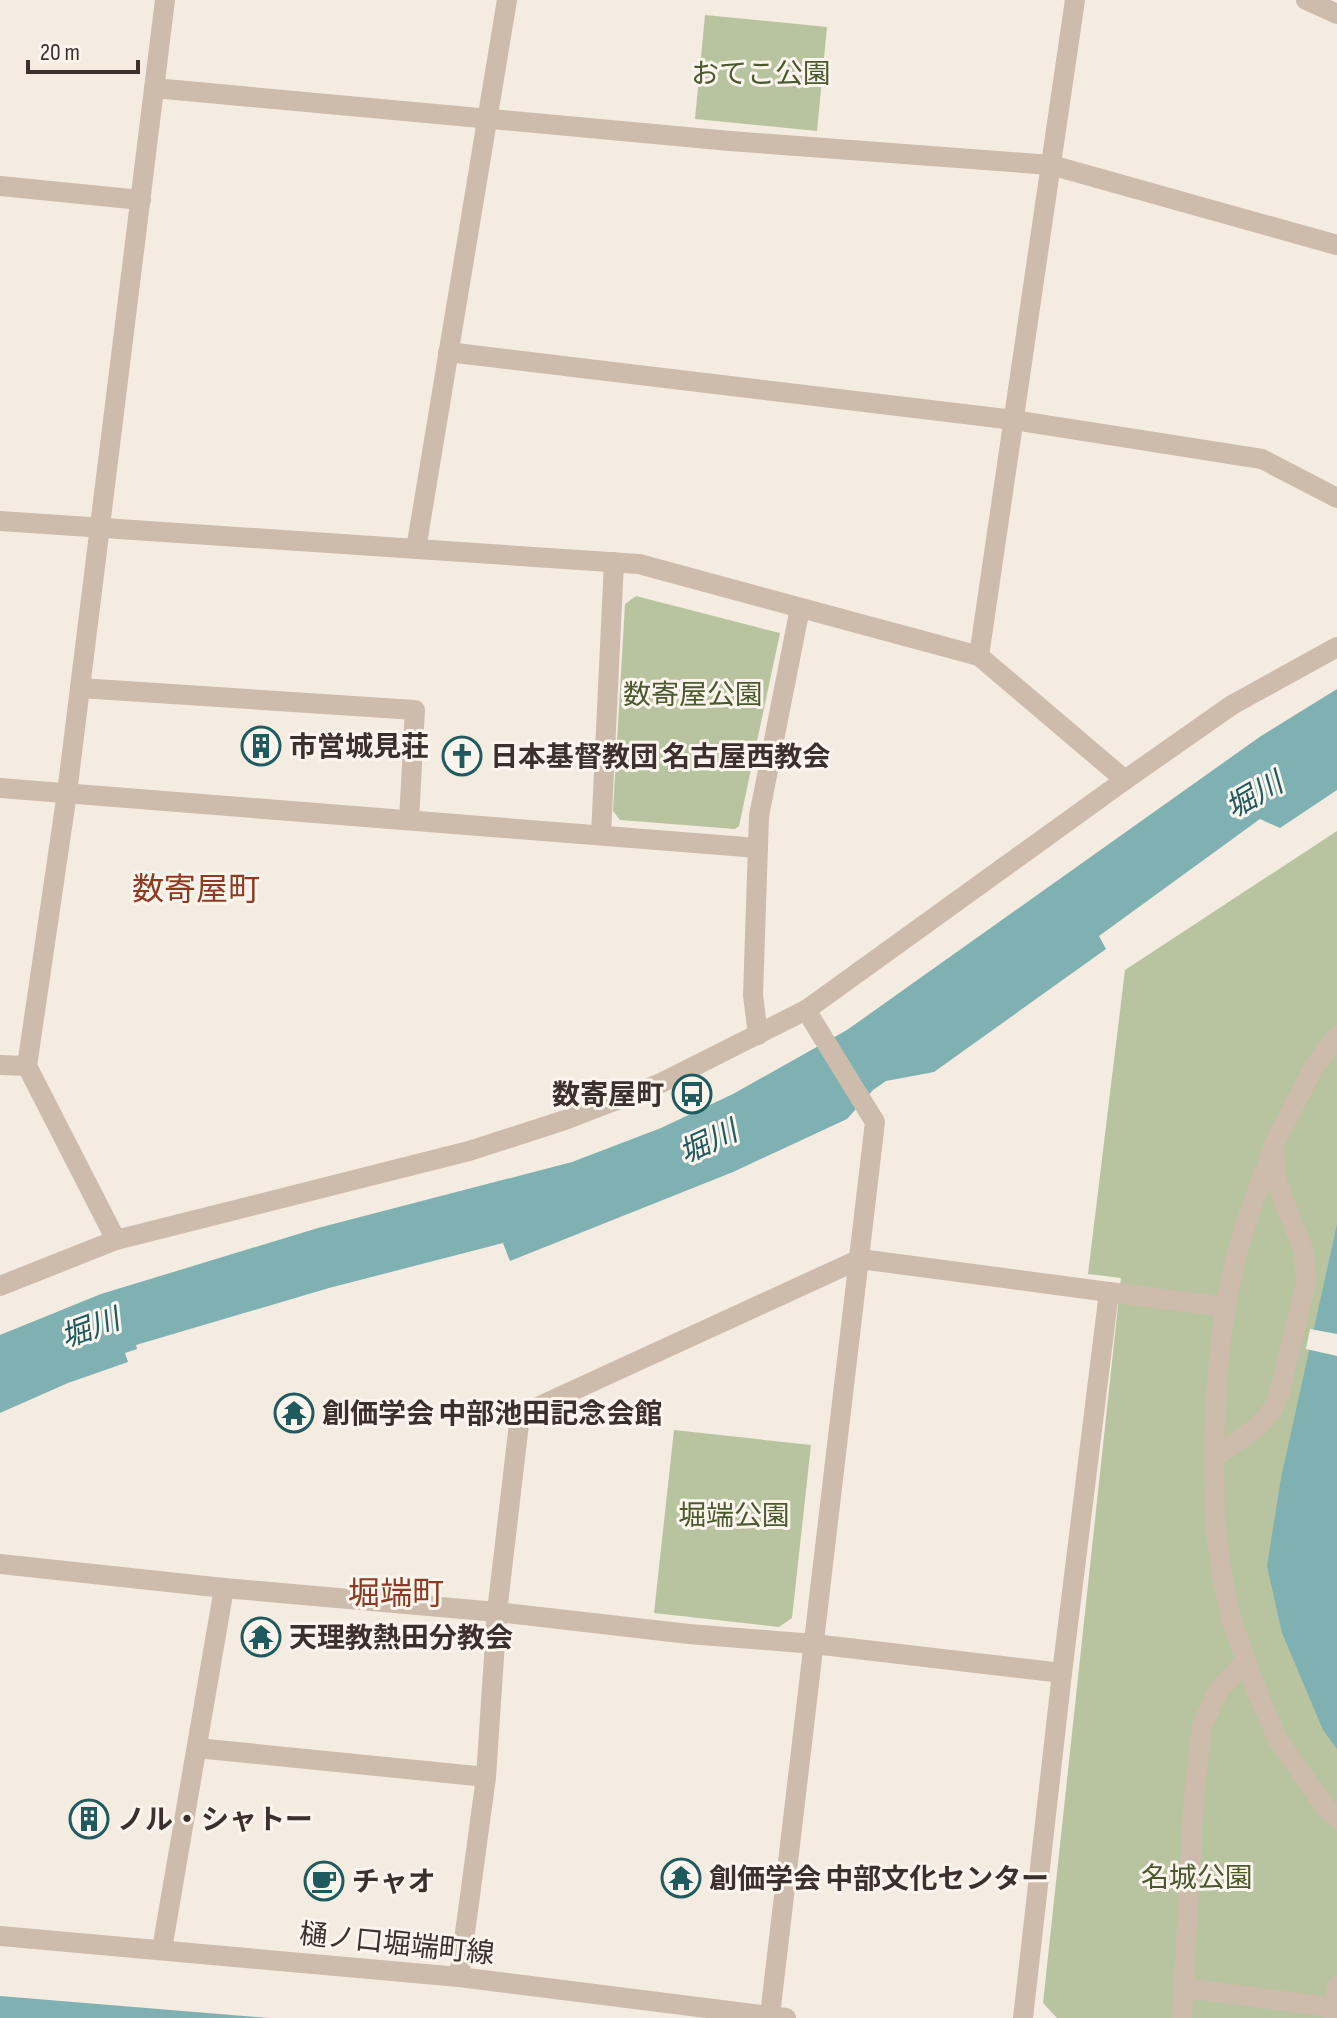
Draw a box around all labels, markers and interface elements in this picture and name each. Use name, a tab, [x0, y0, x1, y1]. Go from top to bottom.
scale bar	[28, 24, 138, 74]
text: 20 m	[40, 38, 80, 67]
park label: おてこ公園	[691, 58, 831, 91]
park label: 数寄屋公園	[623, 679, 763, 712]
building icon: 市営城見荘	[240, 725, 282, 767]
place label: 市営城見荘	[289, 731, 429, 764]
church icon: 日本基督教団 名古屋西教会	[441, 735, 483, 777]
place label: 日本基督教団 名古屋西教会	[490, 741, 830, 774]
water label: 堀川	[1220, 764, 1292, 826]
district label: 数寄屋町	[132, 871, 260, 910]
bus stop icon: 数寄屋町	[671, 1073, 713, 1115]
place label: 数寄屋町	[552, 1079, 664, 1112]
water label: 堀川	[674, 1113, 746, 1172]
water label: 堀川	[56, 1301, 128, 1356]
temple icon: 創価学会 中部池田記念会館	[273, 1392, 315, 1434]
place label: 創価学会 中部池田記念会館	[322, 1398, 662, 1431]
park label: 堀端公園	[678, 1500, 790, 1533]
district label: 堀端町	[348, 1575, 444, 1614]
temple icon: 天理教熱田分教会	[240, 1616, 282, 1658]
place label: 天理教熱田分教会	[289, 1622, 513, 1655]
building icon: ノル・シャトー	[68, 1798, 110, 1840]
place label: ノル・シャトー	[117, 1804, 313, 1837]
temple icon: 創価学会 中部文化センター	[660, 1857, 702, 1899]
cafe icon: チャオ	[303, 1860, 345, 1902]
park label: 名城公園	[1141, 1862, 1253, 1895]
place label: 創価学会 中部文化センター	[709, 1863, 1049, 1896]
place label: チャオ	[352, 1866, 436, 1899]
street label: 樋ノ口堀端町線	[298, 1918, 496, 1971]

